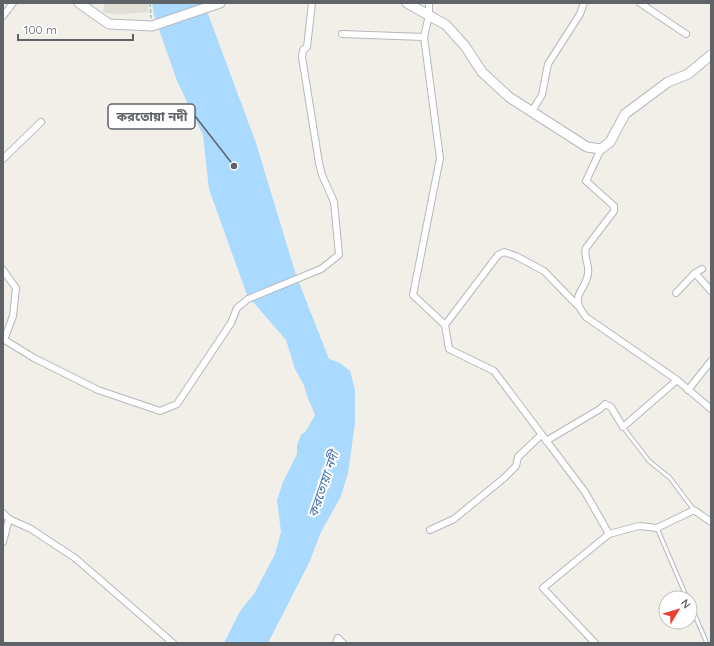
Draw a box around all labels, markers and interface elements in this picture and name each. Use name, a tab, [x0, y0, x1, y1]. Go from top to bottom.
scale bar	[18, 16, 133, 42]
text: 100 m	[24, 22, 57, 37]
callout: করতোয়া নদী	[108, 104, 195, 129]
text: করতোয়া নদী	[116, 108, 188, 124]
water label: করতোয়া নদী	[304, 446, 343, 519]
north arrow	[658, 590, 698, 630]
text: N	[678, 596, 694, 611]

